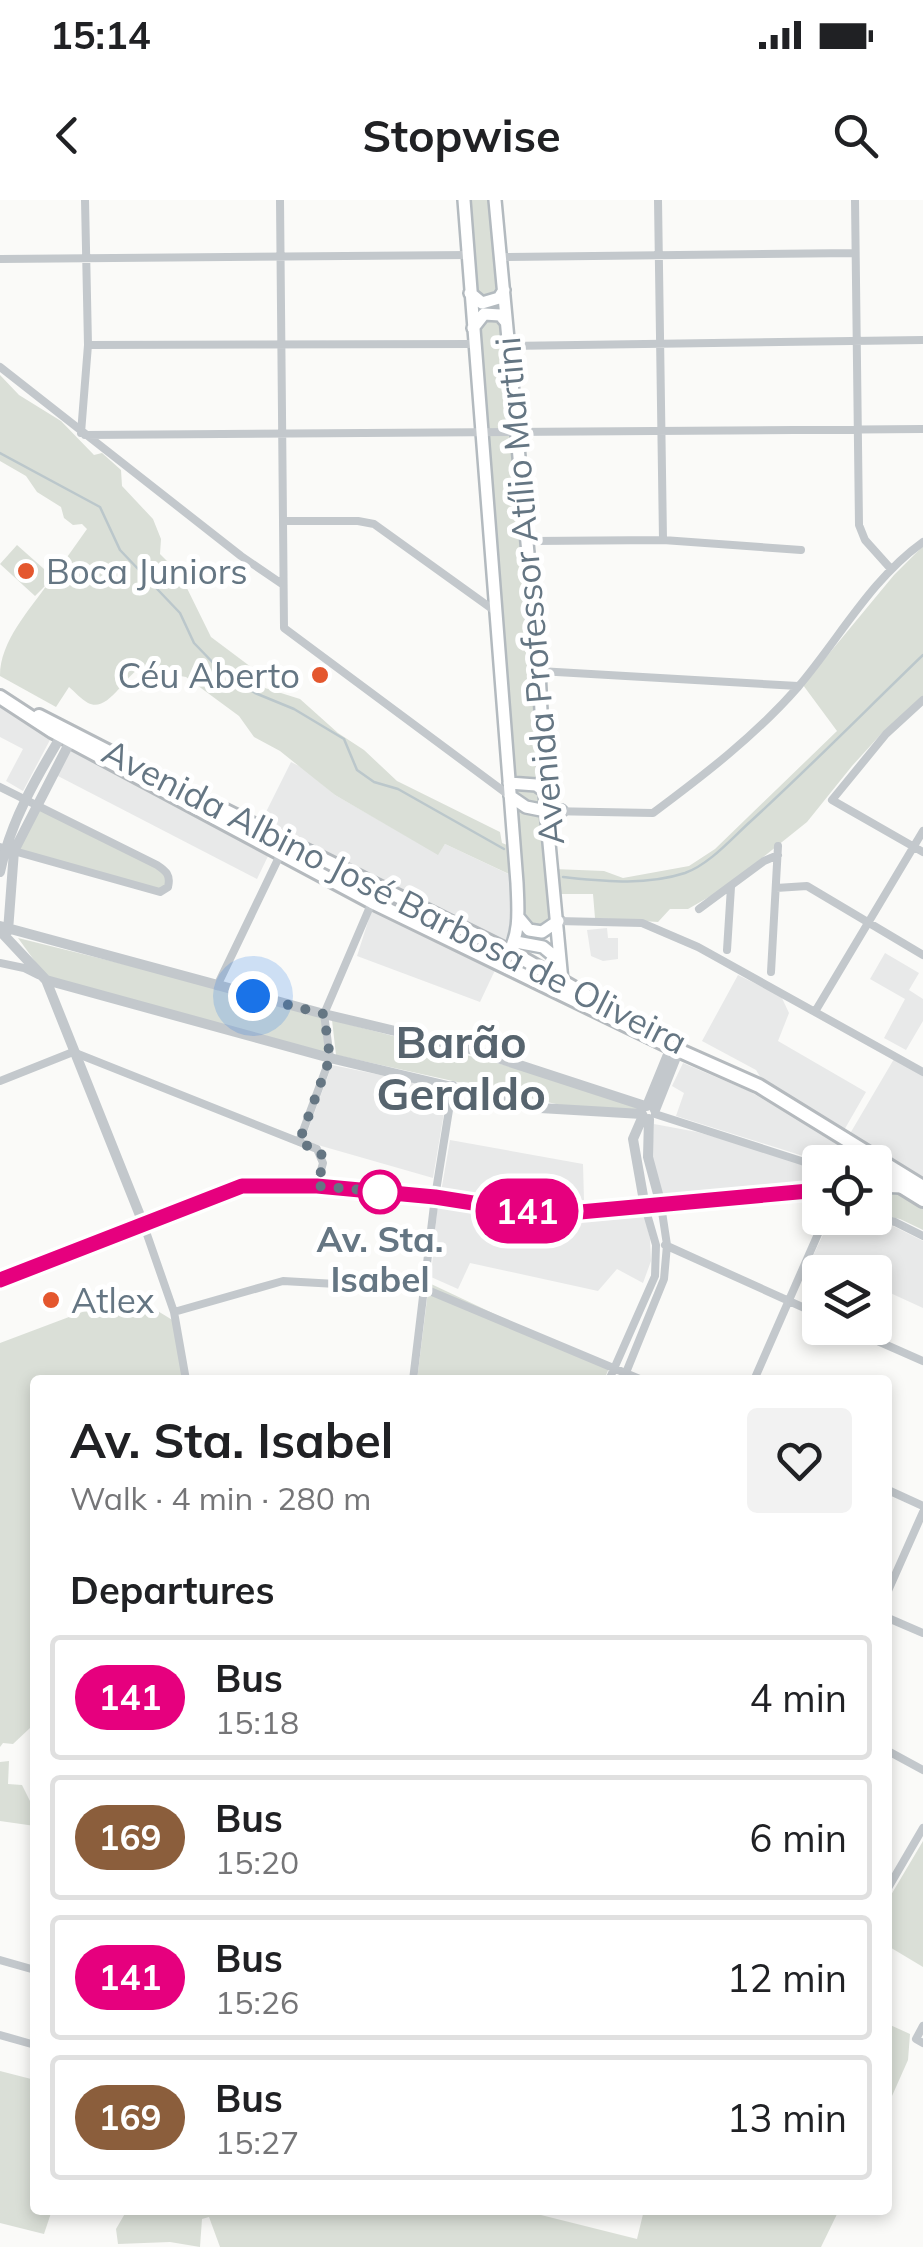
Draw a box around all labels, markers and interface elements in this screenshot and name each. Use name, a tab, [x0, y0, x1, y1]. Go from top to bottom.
text: 15:14	[50, 11, 151, 59]
text: Stopwise	[362, 107, 561, 163]
icon: back	[40, 108, 95, 163]
icon: search	[828, 108, 883, 163]
street label: Avenida Professor Atílio Martini	[485, 335, 573, 847]
place label: Boca Juniors	[46, 549, 248, 593]
marker: Boca Juniors	[15, 560, 37, 582]
place label: Céu Aberto	[117, 653, 300, 697]
marker: Céu Aberto	[309, 664, 331, 686]
street label: Avenida Albino José Barbosa de Oliveira	[95, 729, 695, 1063]
your location	[228, 971, 278, 1021]
district label: Barão Geraldo	[376, 1013, 546, 1121]
map controls	[802, 1145, 892, 1345]
button: locate	[802, 1145, 892, 1235]
marker: Av. Sta. Isabel	[359, 1171, 401, 1213]
line badge: 141	[470, 1178, 584, 1244]
text: 141	[495, 1189, 559, 1233]
place label: Av. Sta. Isabel	[317, 1217, 443, 1301]
button: layers	[802, 1255, 892, 1345]
place label: Atlex	[71, 1278, 155, 1322]
marker: Atlex	[40, 1289, 62, 1311]
button: heart	[747, 1408, 852, 1513]
text: Av. Sta. Isabel	[70, 1410, 393, 1470]
text: Walk · 4 min · 280 m	[70, 1478, 371, 1518]
text: Departures	[70, 1566, 274, 1614]
text: Bus	[215, 1654, 283, 1702]
text: 4 min	[750, 1674, 847, 1722]
text: 141	[98, 1675, 162, 1719]
text: 15:18	[215, 1702, 299, 1742]
text: Bus	[215, 1794, 283, 1842]
text: 6 min	[750, 1814, 847, 1862]
text: 169	[98, 1815, 162, 1859]
text: 15:20	[215, 1842, 299, 1882]
text: Bus	[215, 1934, 283, 1982]
text: 12 min	[727, 1954, 847, 2002]
text: 141	[98, 1955, 162, 1999]
text: 15:26	[215, 1982, 299, 2022]
text: Bus	[215, 2074, 283, 2122]
text: 13 min	[727, 2094, 847, 2142]
text: 169	[98, 2095, 162, 2139]
text: 15:27	[215, 2122, 299, 2162]

